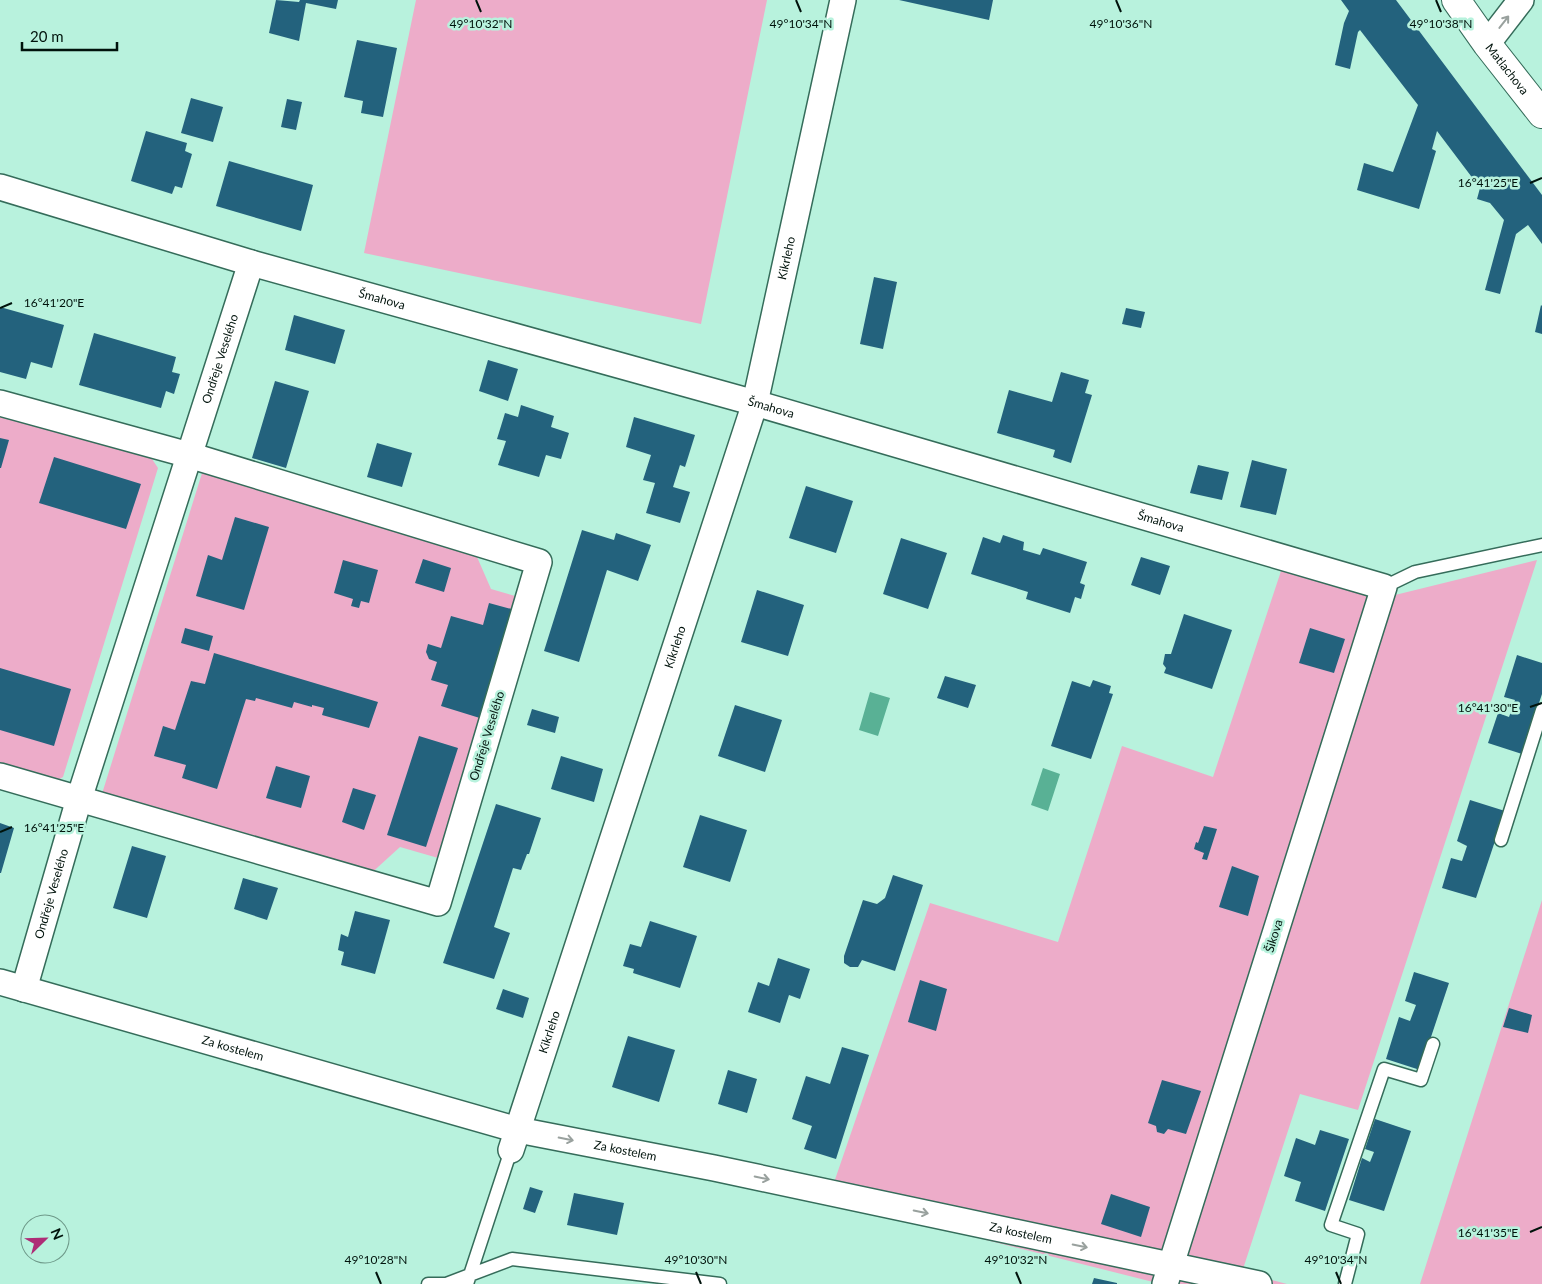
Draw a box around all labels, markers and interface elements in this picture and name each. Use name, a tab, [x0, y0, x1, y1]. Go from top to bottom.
text: 49°10'32"N	[450, 16, 512, 31]
text: 49°10'34"N	[770, 16, 832, 31]
text: 49°10'36"N	[1090, 16, 1152, 31]
text: 49°10'38"N	[1410, 16, 1472, 31]
one-way arrow	[1498, 16, 1509, 29]
scale bar	[22, 20, 118, 52]
text: 20 m	[30, 27, 64, 45]
street label: Matlachova	[1483, 40, 1532, 98]
text: 16°41'25"E	[1458, 175, 1518, 190]
street label: Kikrleho	[774, 235, 798, 281]
street label: Šmahova	[357, 285, 407, 312]
text: 16°41'20"E	[24, 295, 84, 310]
street label: Ondřeje Veselého	[198, 312, 241, 405]
street label: Šmahova	[746, 393, 796, 421]
street label: Šmahova	[1136, 507, 1186, 535]
street label: Kikrleho	[661, 624, 689, 670]
street label: Ondřeje Veselého	[466, 689, 507, 783]
text: 16°41'30"E	[1458, 700, 1518, 715]
text: 16°41'25"E	[24, 820, 84, 835]
street label: Ondřeje Veselého	[31, 847, 71, 941]
street label: Šikova	[1261, 917, 1286, 954]
street label: Kikrleho	[535, 1009, 563, 1055]
street label: Za kostelem	[200, 1032, 266, 1064]
one-way arrow	[557, 1135, 573, 1145]
street label: Za kostelem	[593, 1137, 658, 1164]
one-way arrow	[753, 1174, 769, 1184]
one-way arrow	[912, 1208, 928, 1217]
north arrow	[20, 1214, 70, 1264]
street label: Za kostelem	[988, 1219, 1054, 1247]
text: N	[47, 1225, 67, 1242]
text: 16°41'35"E	[1458, 1225, 1518, 1240]
one-way arrow	[1071, 1242, 1087, 1251]
text: 49°10'28"N	[345, 1252, 407, 1267]
text: 49°10'30"N	[665, 1252, 727, 1267]
text: 49°10'32"N	[985, 1252, 1047, 1267]
text: 49°10'34"N	[1305, 1252, 1367, 1267]

